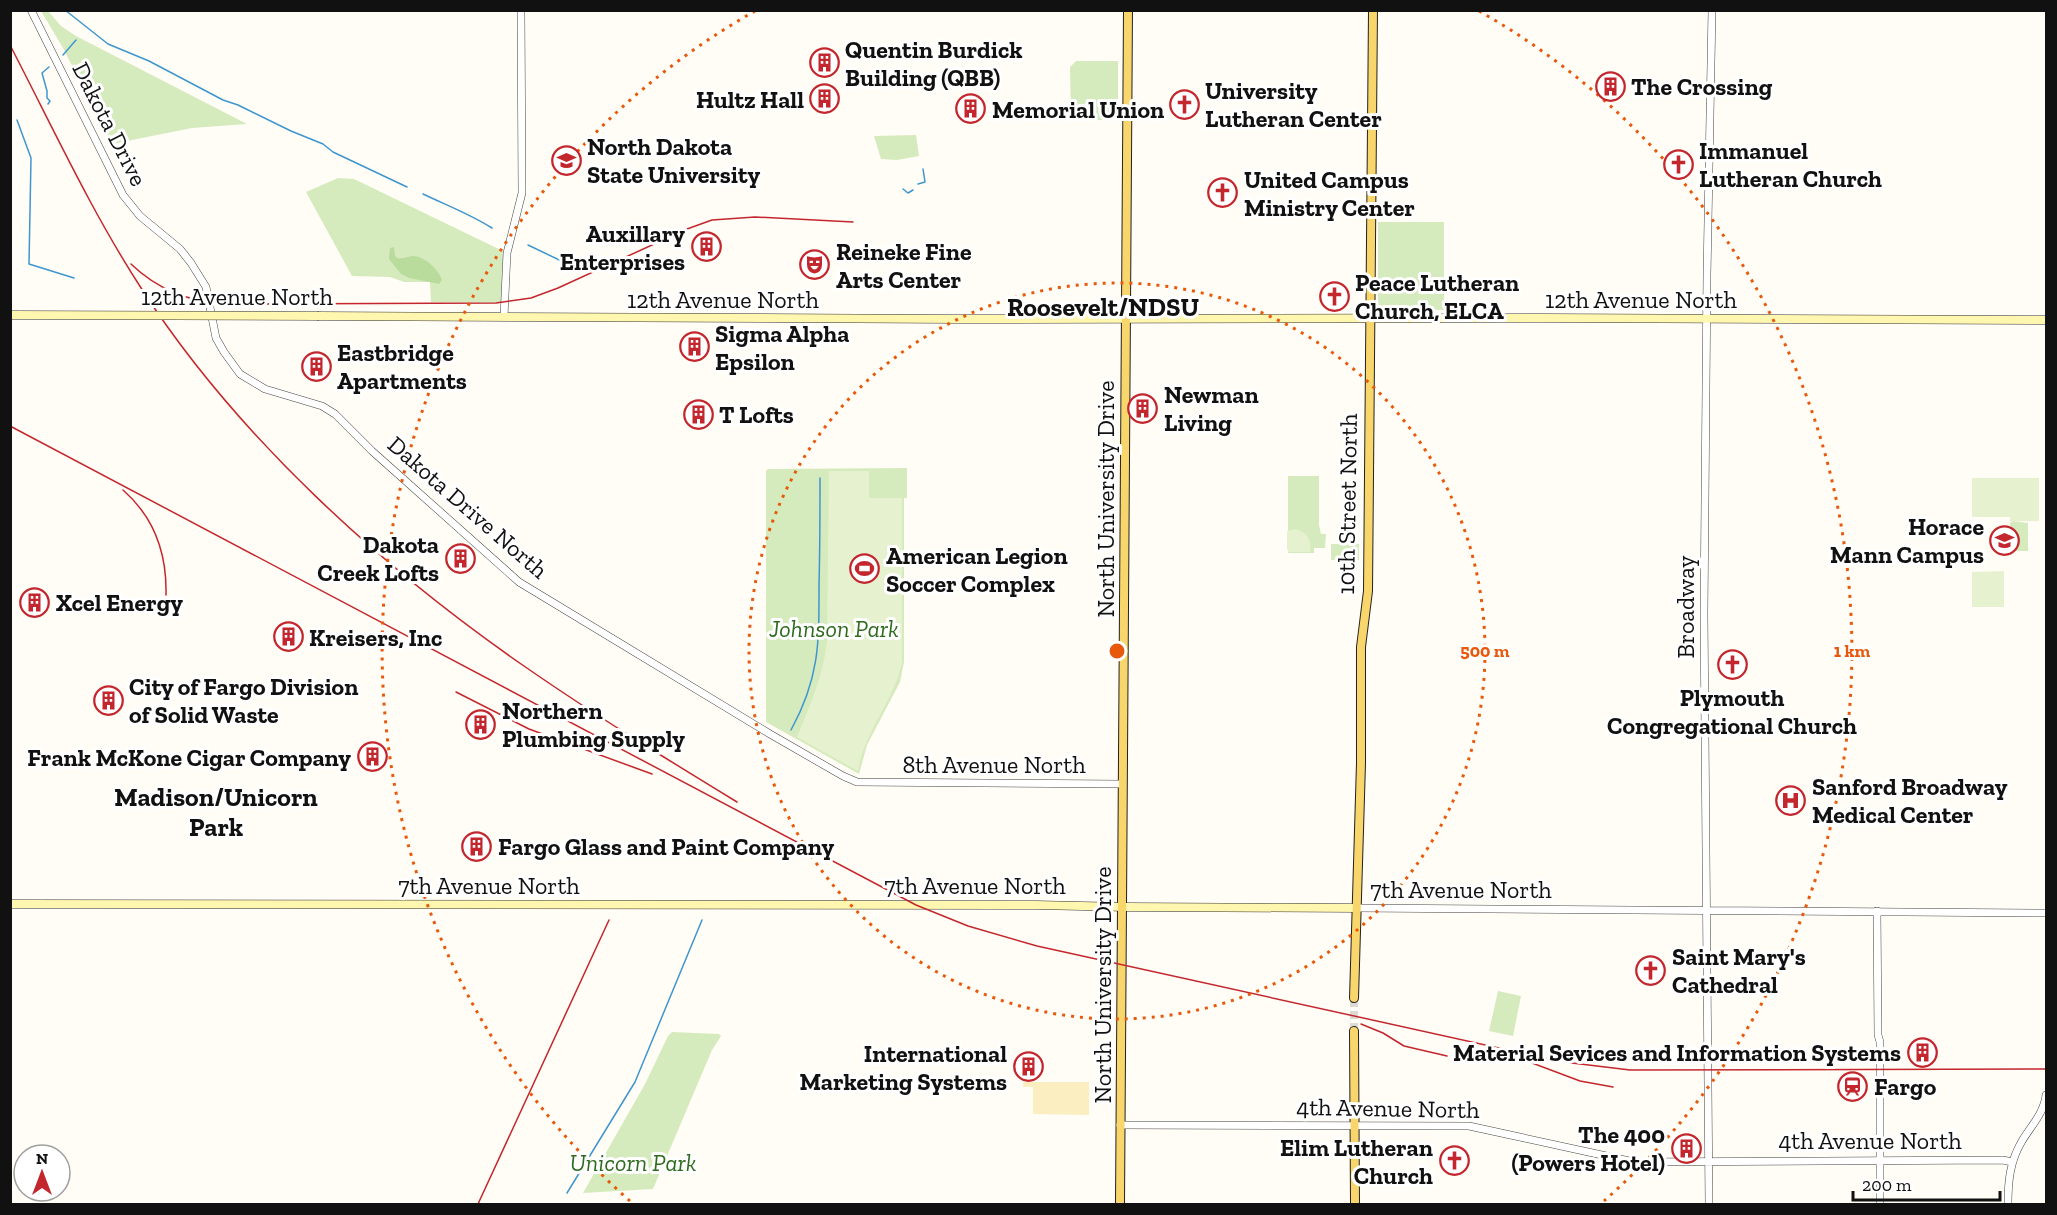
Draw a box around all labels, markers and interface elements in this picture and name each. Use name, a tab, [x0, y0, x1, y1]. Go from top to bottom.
place label: Quentin Burdick Building (QBB)	[845, 35, 1023, 92]
building icon: Quentin Burdick Building (QBB)	[808, 47, 840, 79]
street label: Dakota Drive	[66, 57, 154, 191]
building icon: The Crossing	[1594, 70, 1626, 102]
place label: The Crossing	[1631, 72, 1773, 101]
place label: University Lutheran Center	[1205, 76, 1382, 133]
building icon: Hultz Hall	[809, 83, 841, 115]
place label: Hultz Hall	[696, 85, 804, 114]
church icon: University Lutheran Center	[1168, 88, 1200, 120]
building icon: Memorial Union	[955, 93, 987, 125]
place label: Memorial Union	[992, 95, 1164, 124]
place label: North Dakota State University	[587, 132, 760, 189]
place label: Immanuel Lutheran Church	[1699, 136, 1882, 193]
school or university icon: North Dakota State University	[550, 144, 582, 176]
church icon: Immanuel Lutheran Church	[1662, 148, 1694, 180]
place label: United Campus Ministry Center	[1244, 165, 1415, 222]
church icon: United Campus Ministry Center	[1207, 177, 1239, 209]
place label: Auxillary Enterprises	[560, 219, 685, 276]
building icon: Auxillary Enterprises	[690, 231, 722, 263]
place label: Reineke Fine Arts Center	[836, 237, 972, 294]
theatre icon: Reineke Fine Arts Center	[799, 249, 831, 281]
place label: Peace Lutheran Church, ELCA	[1355, 268, 1519, 325]
church icon: Peace Lutheran Church, ELCA	[1318, 280, 1350, 312]
street label: 12th Avenue North	[141, 282, 333, 311]
street label: 12th Avenue North	[627, 285, 819, 314]
street label: 12th Avenue North	[1545, 285, 1737, 314]
district label: Roosevelt/NDSU	[1007, 291, 1199, 323]
place label: Sigma Alpha Epsilon	[715, 319, 849, 376]
building icon: Sigma Alpha Epsilon	[678, 331, 710, 363]
place label: Eastbridge Apartments	[337, 338, 467, 395]
building icon: Eastbridge Apartments	[300, 350, 332, 382]
place label: Newman Living	[1164, 380, 1259, 437]
street label: North University Drive	[1091, 381, 1120, 617]
building icon: Newman Living	[1127, 392, 1159, 424]
building icon: T Lofts	[682, 398, 714, 430]
place label: T Lofts	[719, 400, 794, 429]
street label: 10th Street North	[1331, 413, 1363, 595]
street label: Dakota Drive North	[382, 430, 554, 585]
place label: Horace Mann Campus	[1830, 512, 1984, 569]
school or university icon: Horace Mann Campus	[1989, 524, 2021, 556]
place label: Dakota Creek Lofts	[317, 530, 439, 587]
place label: American Legion Soccer Complex	[886, 541, 1068, 598]
building icon: Dakota Creek Lofts	[444, 542, 476, 574]
sports icon: American Legion Soccer Complex	[849, 553, 881, 585]
street label: Broadway	[1671, 555, 1700, 659]
building icon: Xcel Energy	[19, 586, 51, 618]
place label: Xcel Energy	[56, 588, 183, 617]
park label: Johnson Park	[768, 614, 899, 643]
building icon: Kreisers, Inc	[272, 621, 304, 653]
place label: Kreisers, Inc	[309, 623, 442, 652]
text: 500 m	[1460, 640, 1510, 662]
text: 1 km	[1834, 640, 1870, 662]
centre of rings	[1107, 641, 1127, 661]
church icon: Plymouth Congregational Church	[1716, 648, 1748, 680]
place label: City of Fargo Division of Solid Waste	[129, 672, 358, 729]
place label: Plymouth Congregational Church	[1607, 683, 1857, 740]
building icon: City of Fargo Division of Solid Waste	[92, 684, 124, 716]
place label: Northern Plumbing Supply	[502, 696, 685, 753]
building icon: Northern Plumbing Supply	[465, 708, 497, 740]
building icon: Frank McKone Cigar Company	[356, 741, 388, 773]
place label: Frank McKone Cigar Company	[27, 743, 351, 772]
street label: 8th Avenue North	[902, 750, 1086, 779]
place label: Sanford Broadway Medical Center	[1812, 772, 2008, 829]
district label: Madison/Unicorn Park	[114, 781, 318, 843]
hospital icon: Sanford Broadway Medical Center	[1775, 784, 1807, 816]
building icon: Fargo Glass and Paint Company	[461, 830, 493, 862]
place label: Fargo Glass and Paint Company	[498, 832, 835, 861]
street label: North University Drive	[1088, 867, 1117, 1103]
street label: 7th Avenue North	[398, 871, 580, 900]
street label: 7th Avenue North	[884, 871, 1066, 900]
street label: 7th Avenue North	[1370, 875, 1552, 904]
place label: Saint Mary's Cathedral	[1672, 942, 1806, 999]
church icon: Saint Mary's Cathedral	[1635, 954, 1667, 986]
building icon: Material Sevices and Information Systems	[1906, 1036, 1938, 1068]
place label: Material Sevices and Information Systems	[1453, 1038, 1901, 1067]
place label: International Marketing Systems	[799, 1039, 1007, 1096]
building icon: International Marketing Systems	[1012, 1051, 1044, 1083]
station icon: Fargo	[1837, 1070, 1869, 1102]
place label: Fargo	[1874, 1072, 1937, 1101]
street label: 4th Avenue North	[1296, 1092, 1480, 1124]
place label: The 400 (Powers Hotel)	[1511, 1120, 1665, 1177]
street label: 4th Avenue North	[1778, 1126, 1962, 1155]
building icon: The 400 (Powers Hotel)	[1670, 1132, 1702, 1164]
place label: Elim Lutheran Church	[1280, 1133, 1433, 1190]
north arrow	[12, 1143, 72, 1203]
church icon: Elim Lutheran Church	[1438, 1145, 1470, 1177]
park label: Unicorn Park	[570, 1148, 697, 1177]
text: N	[36, 1149, 48, 1168]
scale bar	[1853, 1164, 2000, 1202]
text: 200 m	[1862, 1174, 1912, 1196]

